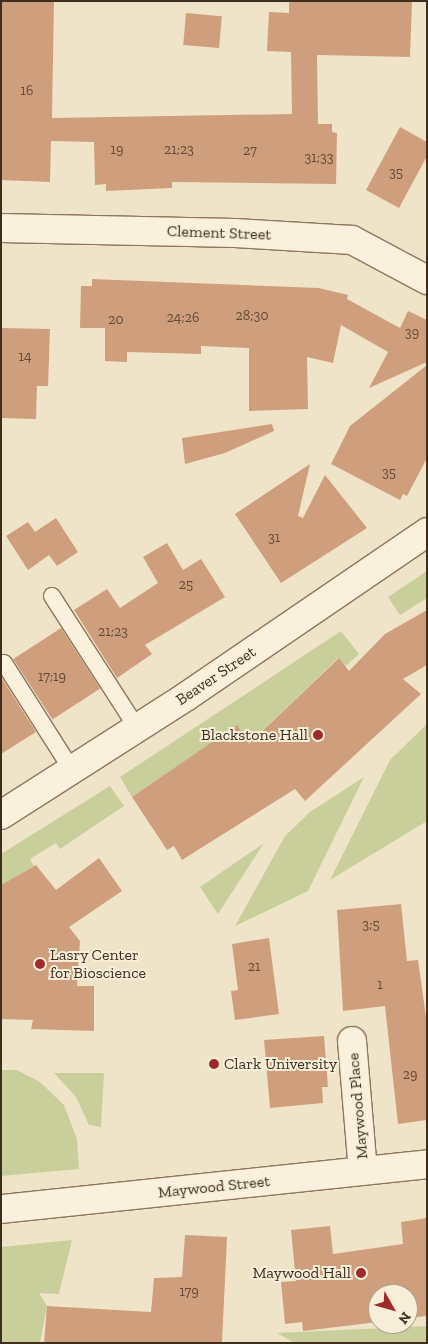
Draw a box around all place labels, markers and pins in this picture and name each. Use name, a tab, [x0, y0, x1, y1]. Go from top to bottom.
place label: Blackstone Hall	[201, 725, 308, 745]
marker: Blackstone Hall	[312, 729, 324, 741]
place label: Lasry Center for Bioscience	[50, 945, 146, 983]
marker: Lasry Center for Bioscience	[34, 958, 46, 970]
place label: Clark University	[224, 1054, 337, 1074]
marker: Clark University	[208, 1058, 220, 1070]
place label: Maywood Hall	[252, 1263, 351, 1283]
marker: Maywood Hall	[355, 1267, 367, 1279]

